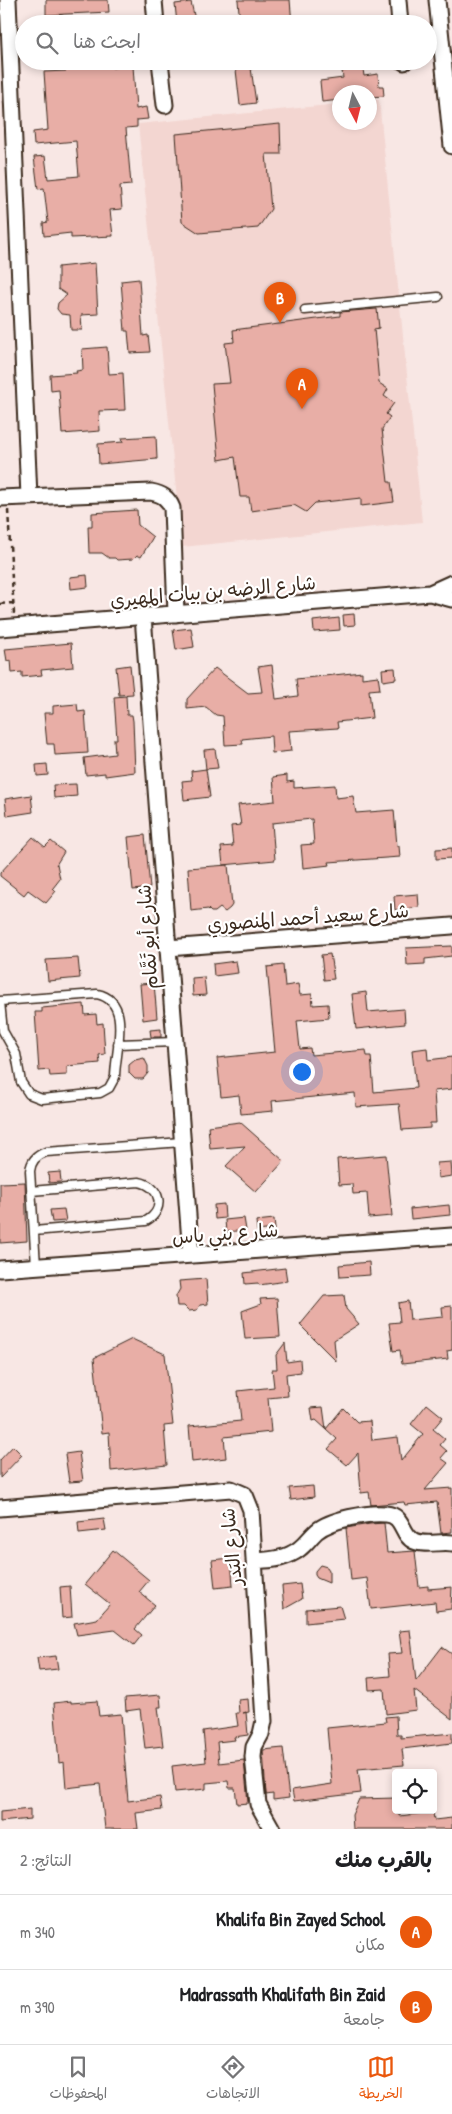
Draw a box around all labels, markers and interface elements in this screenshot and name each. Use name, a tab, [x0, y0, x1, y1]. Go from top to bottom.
search box	[15, 15, 437, 70]
text: ابحث هنا	[73, 28, 141, 54]
icon: search	[33, 29, 61, 57]
north arrow	[332, 85, 377, 130]
pin: B	[264, 282, 296, 323]
pin: A	[286, 368, 318, 409]
street label: شارع الرضه بن بيات المهيري	[109, 569, 317, 615]
street label: شارع أبو تَمَّام	[130, 884, 166, 990]
street label: شارع سعيد أحمد المنصوري	[206, 897, 410, 939]
your location	[289, 1059, 315, 1085]
street label: شارع بني ياس	[171, 1216, 279, 1254]
street label: شارع البَدر	[214, 1507, 249, 1589]
map controls	[392, 1769, 437, 1814]
button: locate	[392, 1769, 437, 1814]
text: بالقرب منك	[335, 1845, 432, 1874]
text: النتائج: 2	[20, 1849, 72, 1871]
text: Khalifa Bin Zayed School	[216, 1906, 385, 1932]
text: 340 m	[20, 1921, 55, 1943]
text: A	[412, 1921, 420, 1943]
text: مكان	[355, 1933, 385, 1955]
text: Madrassath Khalifath Bin Zaid	[180, 1981, 385, 2007]
text: 390 m	[20, 1996, 55, 2018]
text: B	[412, 1996, 420, 2018]
text: جامعة	[343, 2008, 385, 2030]
tab: المحفوظات	[49, 2053, 107, 2106]
tab: الاتجاهات	[206, 2053, 260, 2106]
tab: الخريطة	[359, 2053, 403, 2106]

